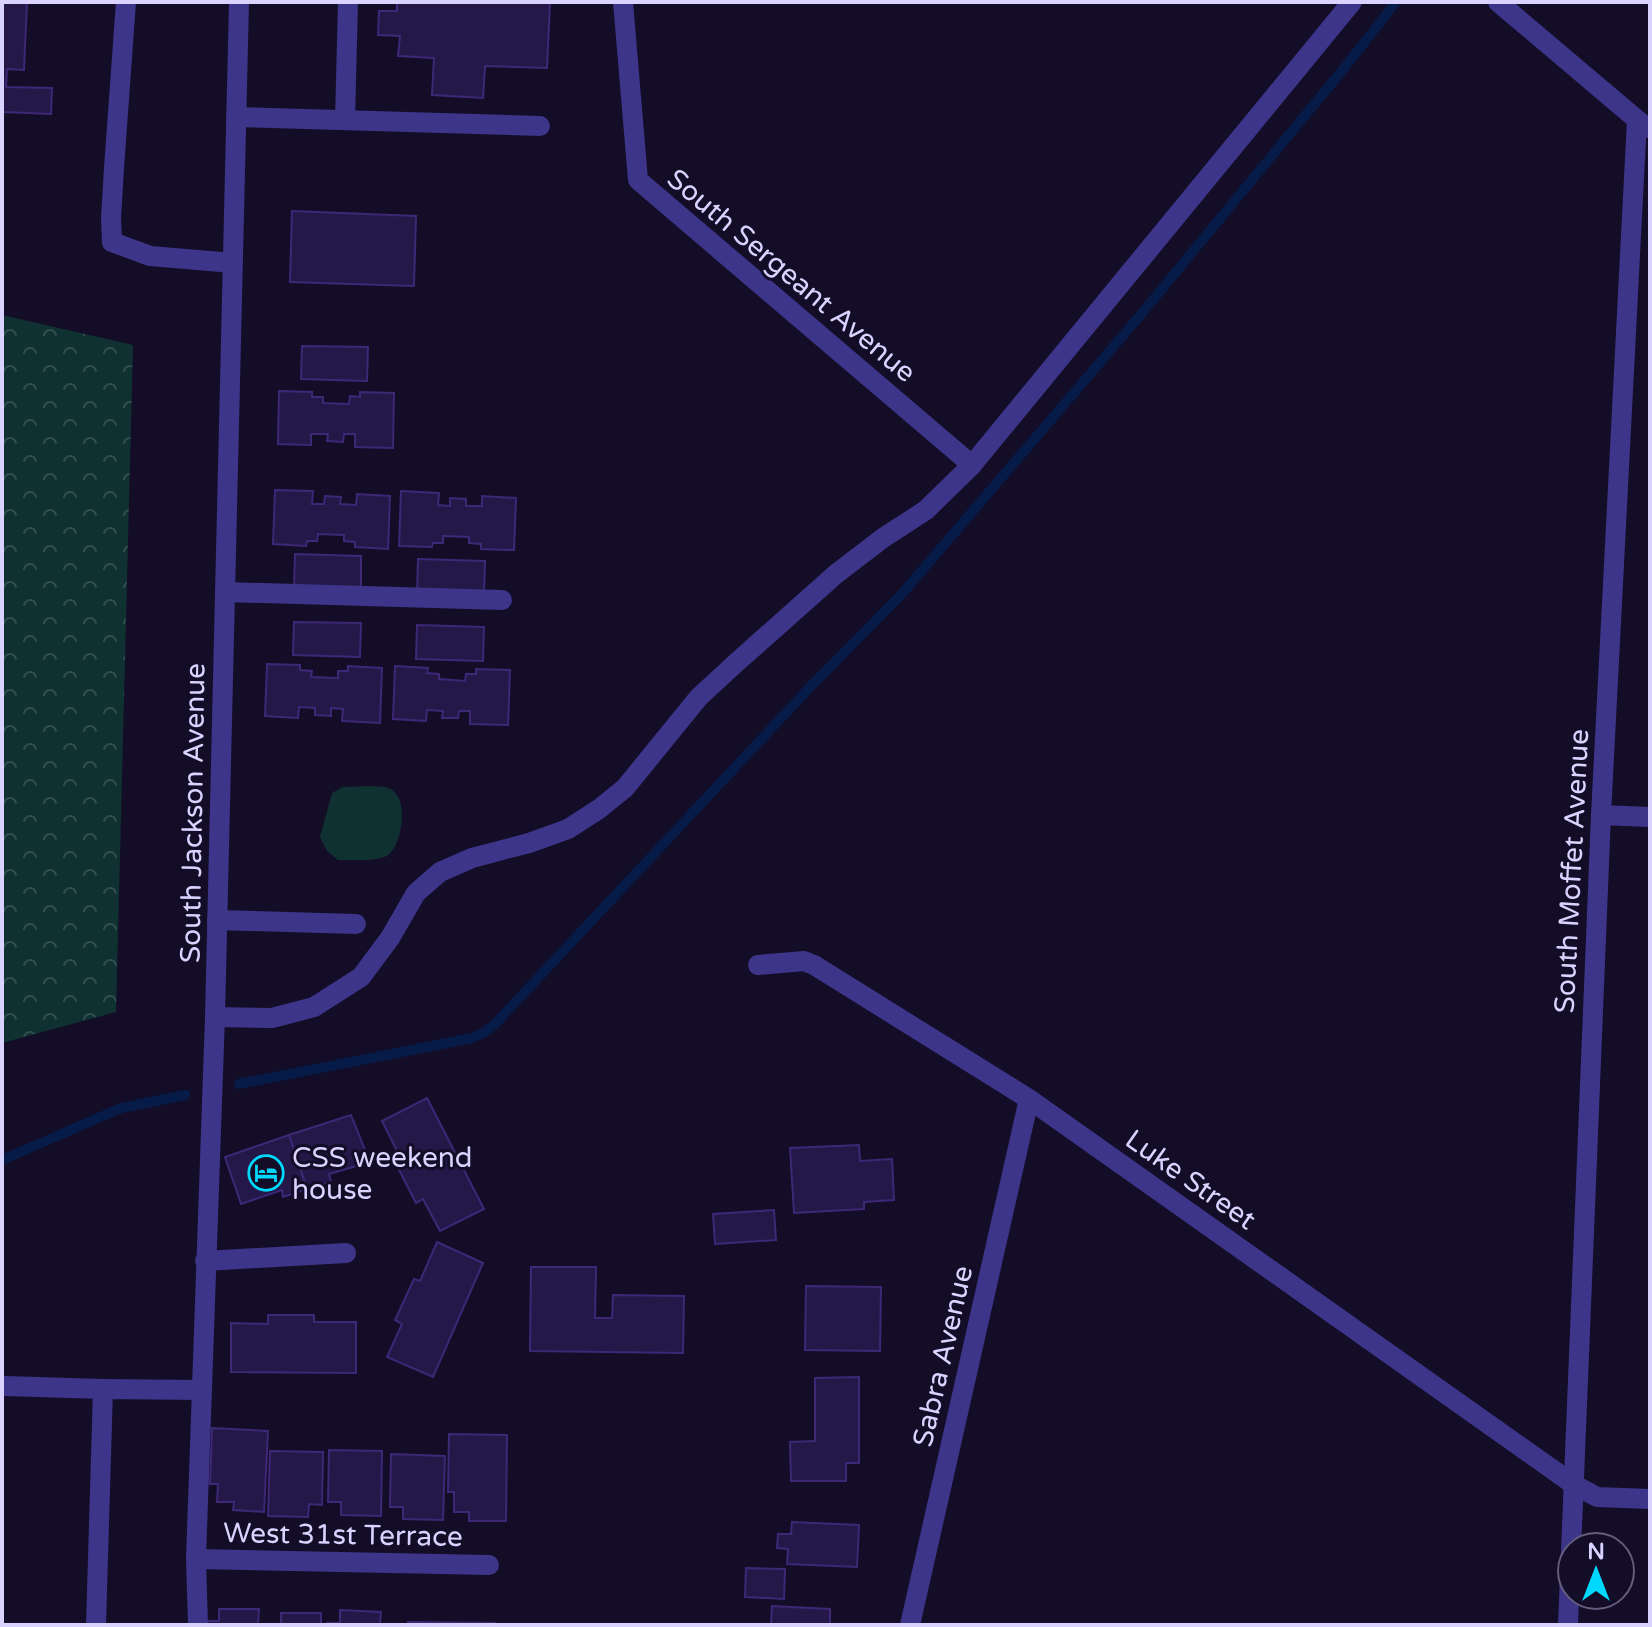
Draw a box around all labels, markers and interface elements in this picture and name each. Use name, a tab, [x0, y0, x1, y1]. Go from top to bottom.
street label: South Sergeant Avenue	[660, 162, 923, 390]
street label: South Jackson Avenue	[173, 663, 213, 963]
street label: South Moffet Avenue	[1548, 728, 1596, 1014]
street label: Luke Street	[1119, 1122, 1262, 1237]
place label: CSS weekend house	[292, 1141, 473, 1207]
hotel icon: CSS weekend house	[247, 1154, 285, 1192]
street label: Sabra Avenue	[906, 1262, 980, 1450]
street label: West 31st Terrace	[223, 1516, 463, 1554]
north arrow	[1556, 1531, 1636, 1611]
text: N	[1587, 1539, 1605, 1565]

